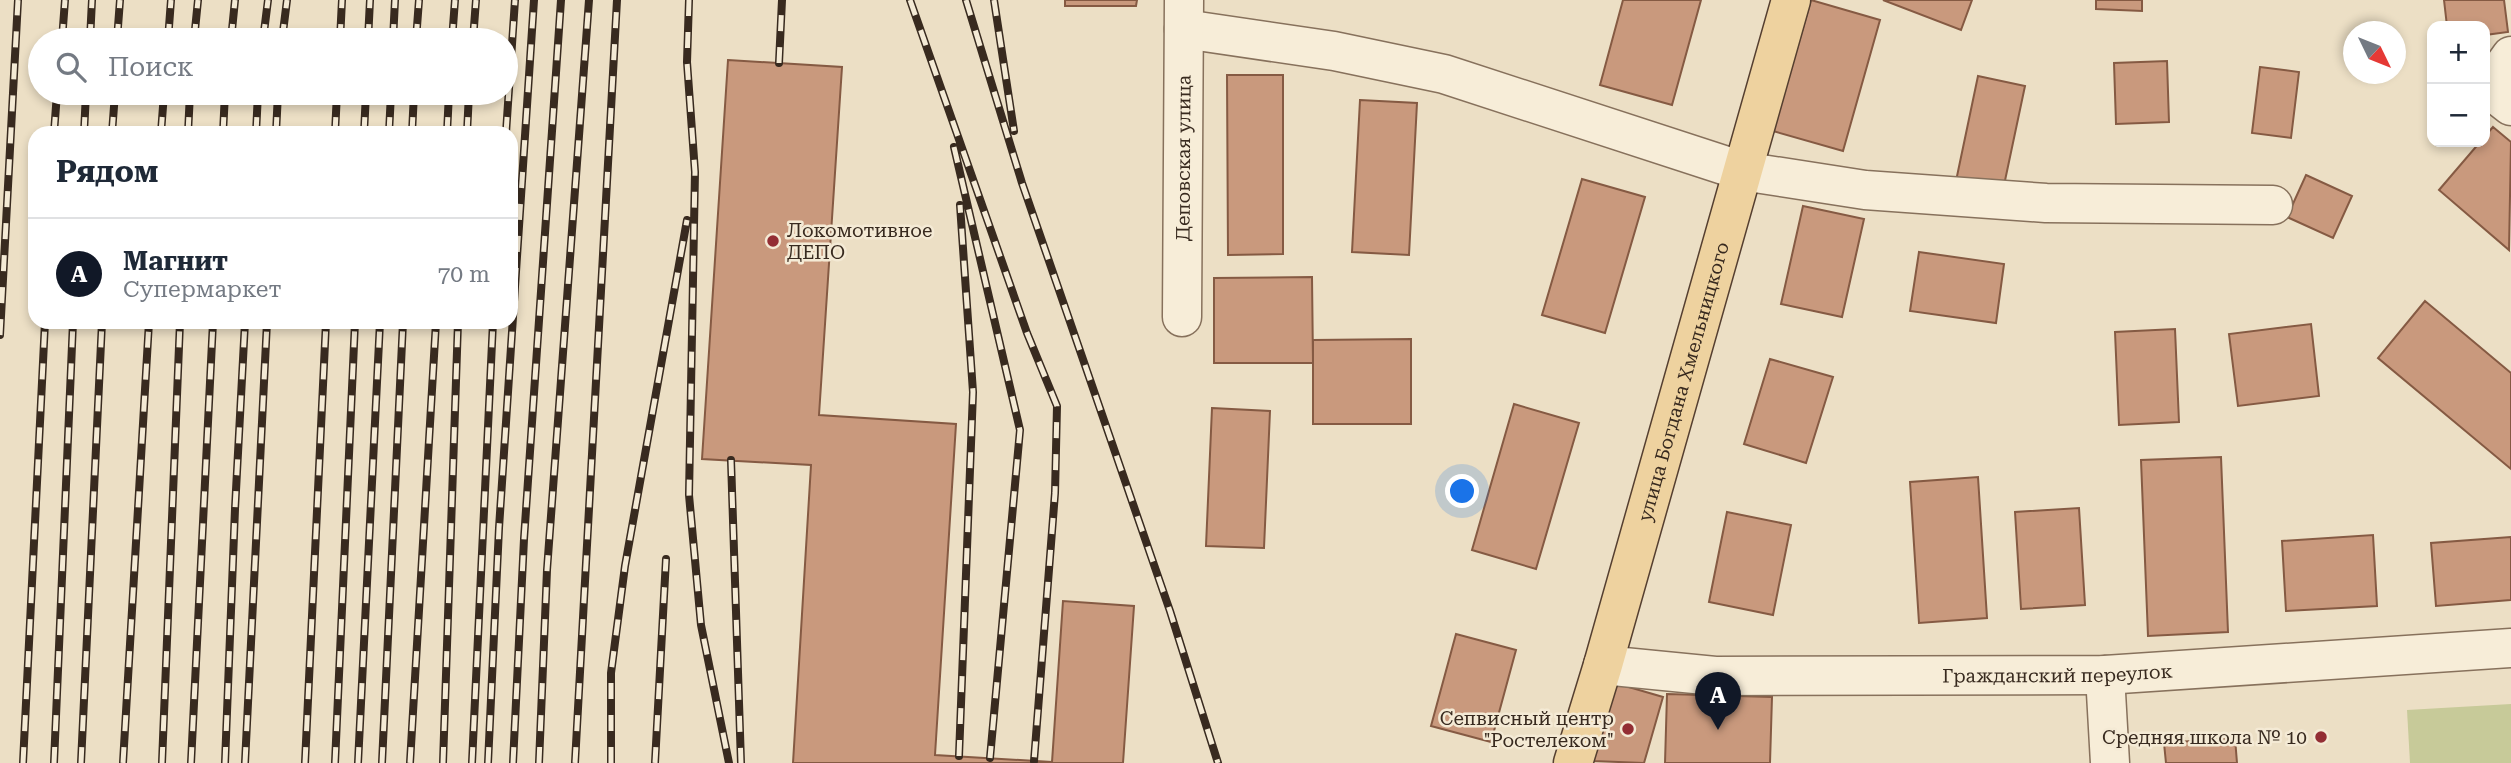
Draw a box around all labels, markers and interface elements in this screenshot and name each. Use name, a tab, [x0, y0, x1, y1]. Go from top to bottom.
north arrow	[2343, 21, 2406, 84]
map controls	[2427, 21, 2490, 147]
button: +	[2427, 21, 2490, 84]
search box	[28, 28, 518, 105]
icon: search	[52, 48, 90, 86]
text: Поиск	[108, 52, 194, 82]
street label: Деповская улица	[1171, 74, 1196, 241]
button: −	[2427, 84, 2490, 147]
text: Рядом	[56, 154, 158, 189]
place label: Локомотивное ДЕПО	[787, 219, 932, 264]
marker: Локомотивное ДЕПО	[765, 233, 781, 249]
street label: улица Богдана Хмельницкого	[1633, 239, 1734, 524]
text: Магнит	[123, 246, 228, 276]
text: A	[71, 261, 87, 288]
text: 70 m	[437, 261, 490, 288]
text: Супермаркет	[123, 276, 281, 303]
your location	[1445, 474, 1479, 508]
street label: Гражданский переулок	[1942, 660, 2173, 687]
pin: A	[1695, 672, 1741, 730]
place label: Сепвисный центр "Ростелеком"	[1440, 707, 1614, 752]
marker: Сепвисный центр "Ростелеком"	[1620, 721, 1636, 737]
place label: Средняя школа № 10	[2102, 726, 2307, 749]
marker: Средняя школа № 10	[2313, 729, 2329, 745]

